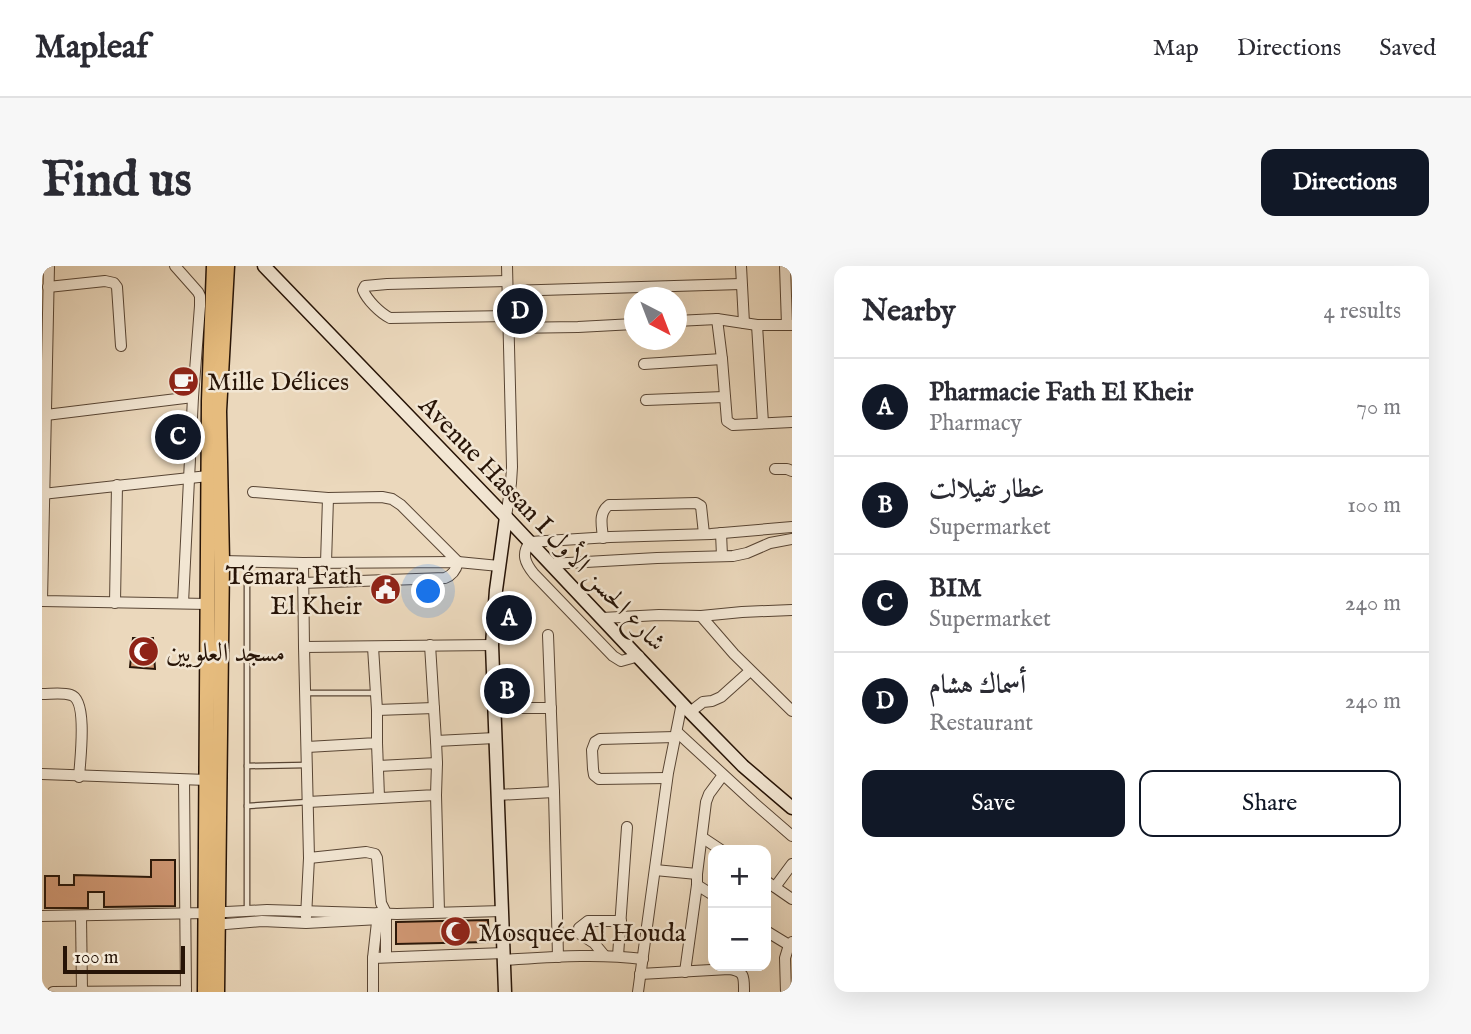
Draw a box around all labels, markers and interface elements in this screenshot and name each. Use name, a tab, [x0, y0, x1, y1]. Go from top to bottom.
text: Mapleaf	[35, 27, 148, 69]
text: Map	[1153, 33, 1199, 64]
text: Directions	[1237, 33, 1341, 64]
text: Saved	[1379, 33, 1436, 64]
button: Directions	[1261, 149, 1429, 216]
text: Find us	[42, 151, 192, 213]
pin: D	[497, 285, 543, 337]
north arrow	[624, 287, 687, 350]
text: Nearby	[862, 293, 955, 331]
text: 4 results	[1323, 297, 1401, 326]
cafe icon: Mille Délices	[167, 364, 201, 398]
place label: Mille Délices	[207, 366, 349, 399]
text: Pharmacie Fath El Kheir	[929, 376, 1193, 409]
street label: Avenue Hassan I شارع الحسن الأول	[413, 389, 673, 657]
text: A	[877, 393, 893, 422]
text: 70 m	[1356, 393, 1401, 422]
text: Pharmacy	[929, 409, 1022, 438]
pin: C	[155, 411, 201, 463]
text: عطار تفيلالت	[929, 473, 1044, 506]
text: B	[877, 491, 893, 520]
text: 100 m	[1347, 491, 1401, 520]
text: Supermarket	[929, 513, 1051, 542]
place label: Témara Fath El Kheir	[225, 560, 362, 623]
text: BIM	[929, 572, 982, 605]
public building icon: Témara Fath El Kheir	[368, 573, 402, 607]
your location	[411, 574, 445, 608]
text: C	[877, 589, 893, 618]
text: 240 m	[1345, 589, 1401, 618]
pin: A	[486, 592, 532, 644]
text: Supermarket	[929, 605, 1051, 634]
mosque icon: مسجد العلويين	[126, 635, 160, 669]
place label: مسجد العلويين	[166, 637, 285, 670]
pin: B	[484, 665, 530, 717]
text: أسماك هشام	[929, 669, 1026, 702]
text: D	[876, 687, 894, 716]
text: 240 m	[1345, 687, 1401, 716]
text: Restaurant	[929, 709, 1033, 738]
button: Save	[862, 770, 1125, 837]
button: Share	[1139, 770, 1401, 837]
map controls	[708, 845, 771, 971]
button: +	[708, 845, 771, 908]
button: −	[708, 908, 771, 971]
mosque icon: Mosquée Al Houda	[438, 915, 472, 949]
place label: Mosquée Al Houda	[478, 917, 687, 950]
scale bar	[63, 943, 186, 975]
text: 100 m	[74, 946, 118, 970]

